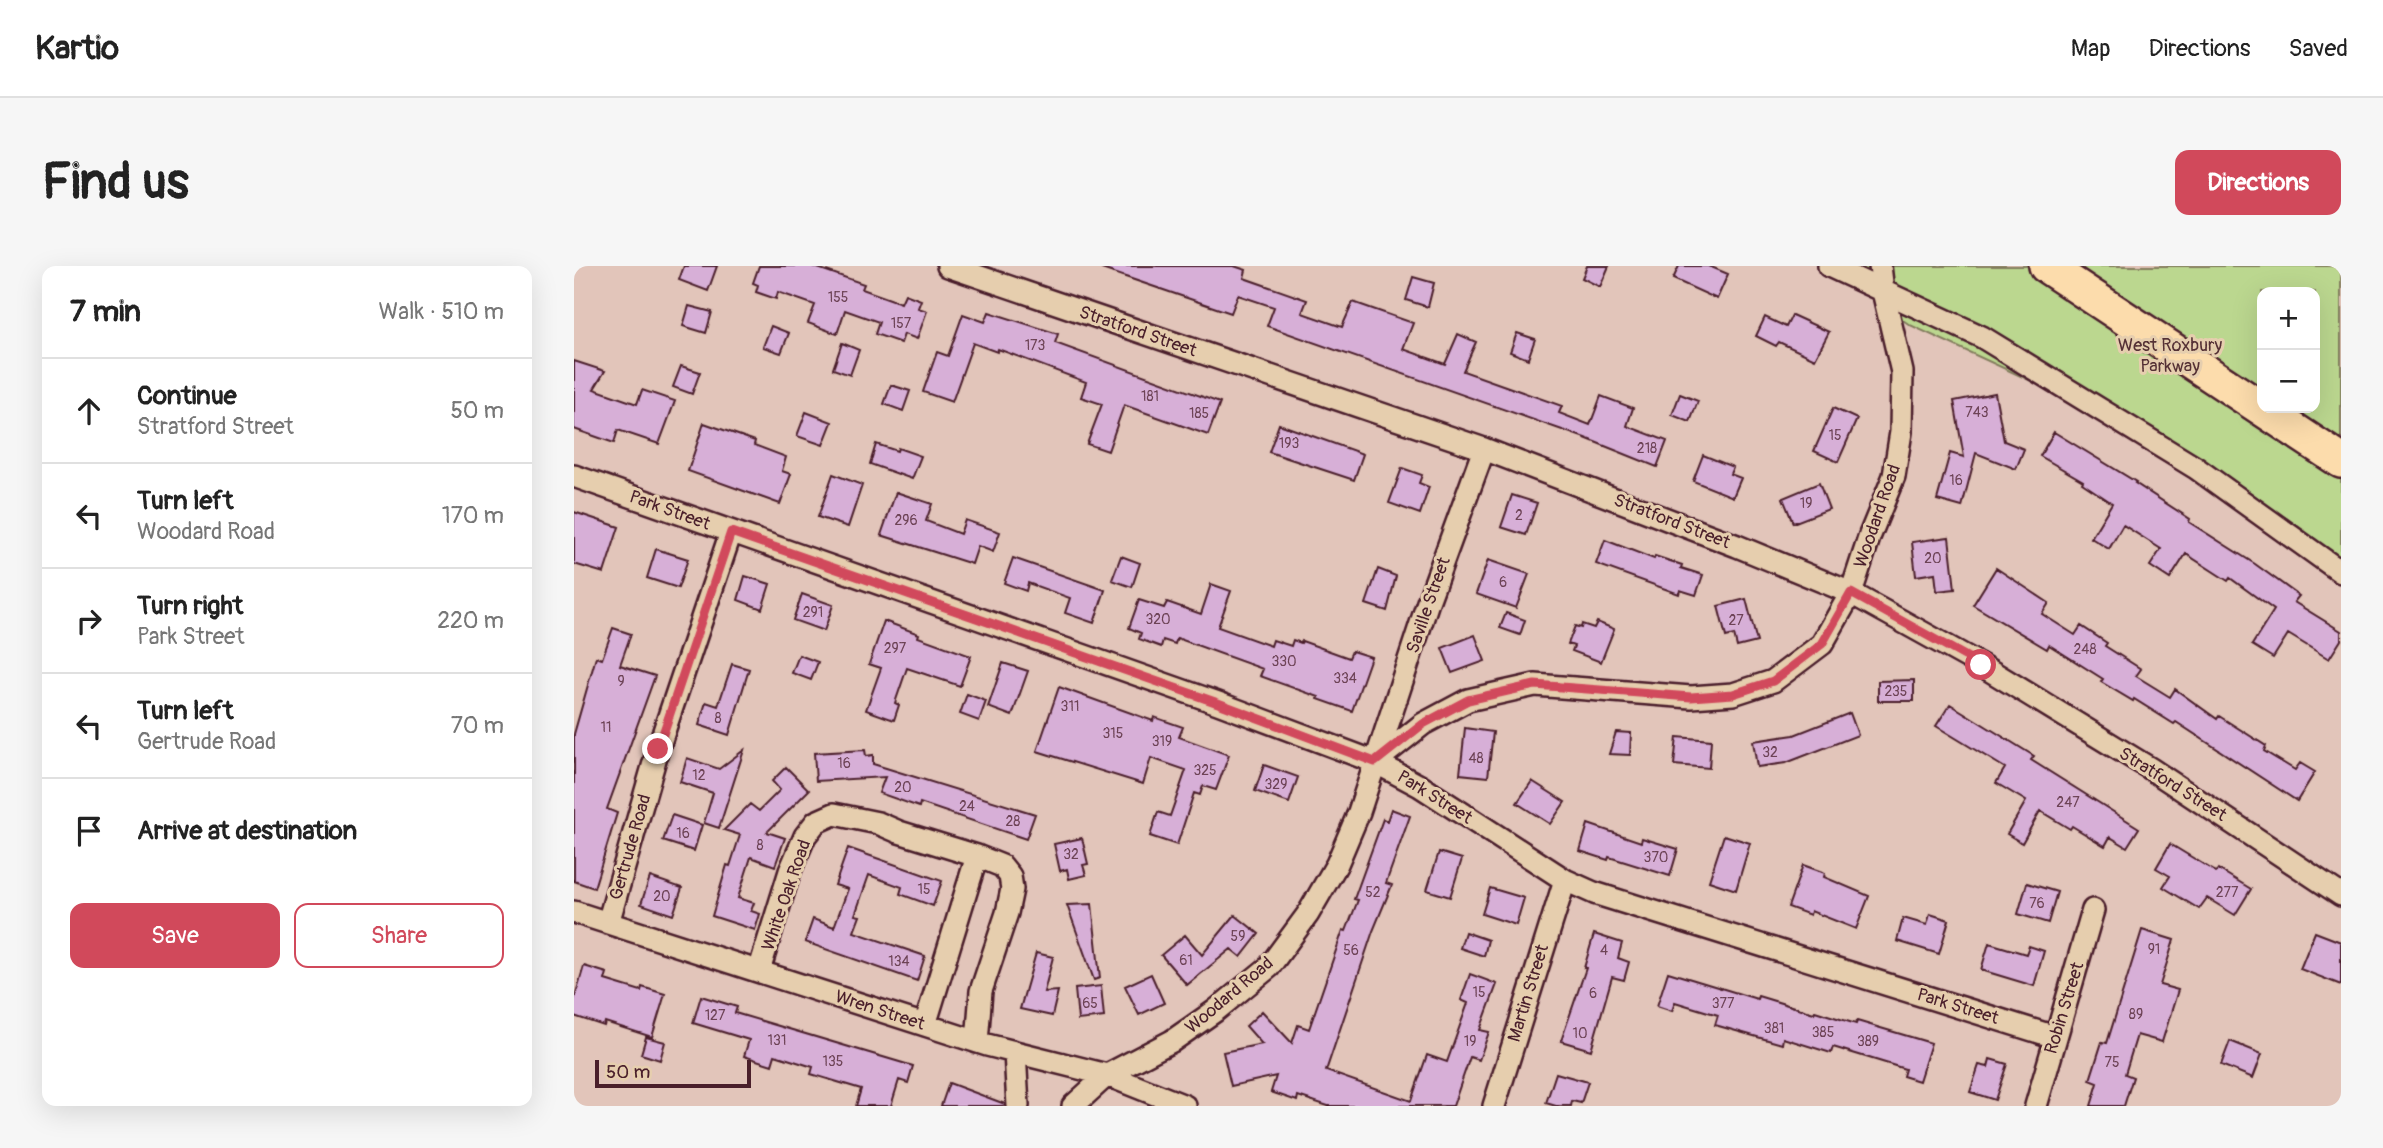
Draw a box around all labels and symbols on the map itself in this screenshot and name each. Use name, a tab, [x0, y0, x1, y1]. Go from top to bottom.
house number: 155	[828, 289, 848, 306]
street label: Stratford Street	[1076, 301, 1200, 363]
house number: 157	[891, 315, 912, 332]
park label: West Roxbury Parkway	[2118, 334, 2222, 378]
house number: 173	[1025, 337, 1046, 354]
house number: 181	[1141, 388, 1159, 405]
house number: 743	[1965, 404, 1989, 421]
house number: 185	[1189, 405, 1209, 422]
house number: 15	[1828, 427, 1842, 444]
house number: 193	[1279, 435, 1299, 452]
house number: 218	[1637, 440, 1657, 457]
street label: Woodard Road	[1849, 461, 1906, 571]
house number: 16	[1949, 472, 1963, 489]
street label: Park Street	[626, 485, 714, 536]
street label: Stratford Street	[1610, 489, 1734, 554]
house number: 19	[1800, 495, 1812, 512]
house number: 2	[1515, 507, 1523, 524]
house number: 296	[894, 512, 918, 529]
house number: 20	[1924, 550, 1942, 567]
street label: Saville Street	[1401, 553, 1456, 656]
house number: 6	[1499, 574, 1507, 591]
house number: 291	[803, 604, 823, 621]
house number: 320	[1145, 611, 1171, 628]
house number: 27	[1728, 612, 1744, 629]
house number: 297	[884, 640, 907, 657]
house number: 248	[2073, 641, 2097, 658]
route start	[1965, 649, 1996, 680]
house number: 330	[1271, 653, 1297, 670]
house number: 334	[1333, 670, 1357, 687]
house number: 9	[617, 673, 625, 690]
house number: 235	[1885, 683, 1907, 700]
house number: 311	[1061, 698, 1079, 715]
house number: 8	[714, 710, 722, 727]
house number: 11	[601, 719, 611, 736]
house number: 315	[1103, 725, 1123, 742]
route end	[642, 733, 673, 764]
house number: 319	[1152, 733, 1172, 750]
street label: Stratford Street	[2115, 742, 2232, 827]
house number: 32	[1762, 744, 1778, 761]
house number: 48	[1468, 750, 1484, 767]
house number: 16	[837, 755, 851, 772]
house number: 325	[1193, 762, 1217, 779]
street label: Park Street	[1393, 765, 1477, 830]
house number: 12	[692, 767, 706, 784]
house number: 329	[1265, 776, 1287, 793]
house number: 20	[894, 779, 912, 796]
street label: Gertrude Road	[604, 792, 657, 903]
house number: 247	[2056, 794, 2080, 811]
house number: 24	[959, 798, 975, 815]
house number: 28	[1006, 813, 1020, 830]
house number: 16	[676, 825, 690, 842]
house number: 8	[756, 837, 764, 854]
street label: White Oak Road	[757, 837, 816, 954]
house number: 32	[1063, 846, 1079, 863]
house number: 370	[1644, 849, 1668, 866]
house number: 15	[917, 881, 931, 898]
house number: 52	[1365, 884, 1381, 901]
house number: 277	[2216, 884, 2239, 901]
house number: 20	[653, 888, 671, 905]
house number: 76	[2029, 895, 2045, 912]
house number: 59	[1231, 928, 1245, 945]
street label: Martin Street	[1503, 941, 1554, 1045]
house number: 91	[2148, 941, 2160, 958]
house number: 56	[1343, 942, 1359, 959]
house number: 4	[1600, 942, 1608, 959]
house number: 61	[1179, 952, 1193, 969]
street label: Woodard Road	[1181, 952, 1278, 1039]
house number: 134	[888, 953, 910, 970]
street label: Robin Street	[2040, 959, 2090, 1057]
street label: Park Street	[1914, 983, 2002, 1030]
house number: 15	[1472, 984, 1486, 1001]
street label: Wren Street	[832, 985, 928, 1036]
house number: 6	[1589, 985, 1597, 1002]
house number: 65	[1082, 995, 1098, 1012]
house number: 377	[1712, 995, 1735, 1012]
house number: 89	[2129, 1006, 2143, 1023]
house number: 127	[705, 1007, 726, 1024]
house number: 381	[1764, 1020, 1784, 1037]
house number: 385	[1812, 1024, 1834, 1041]
house number: 10	[1572, 1025, 1588, 1042]
house number: 131	[768, 1032, 786, 1049]
house number: 19	[1464, 1033, 1476, 1050]
house number: 389	[1857, 1033, 1879, 1050]
house number: 135	[823, 1053, 843, 1070]
house number: 75	[2105, 1054, 2120, 1071]
scale bar	[595, 1057, 751, 1089]

